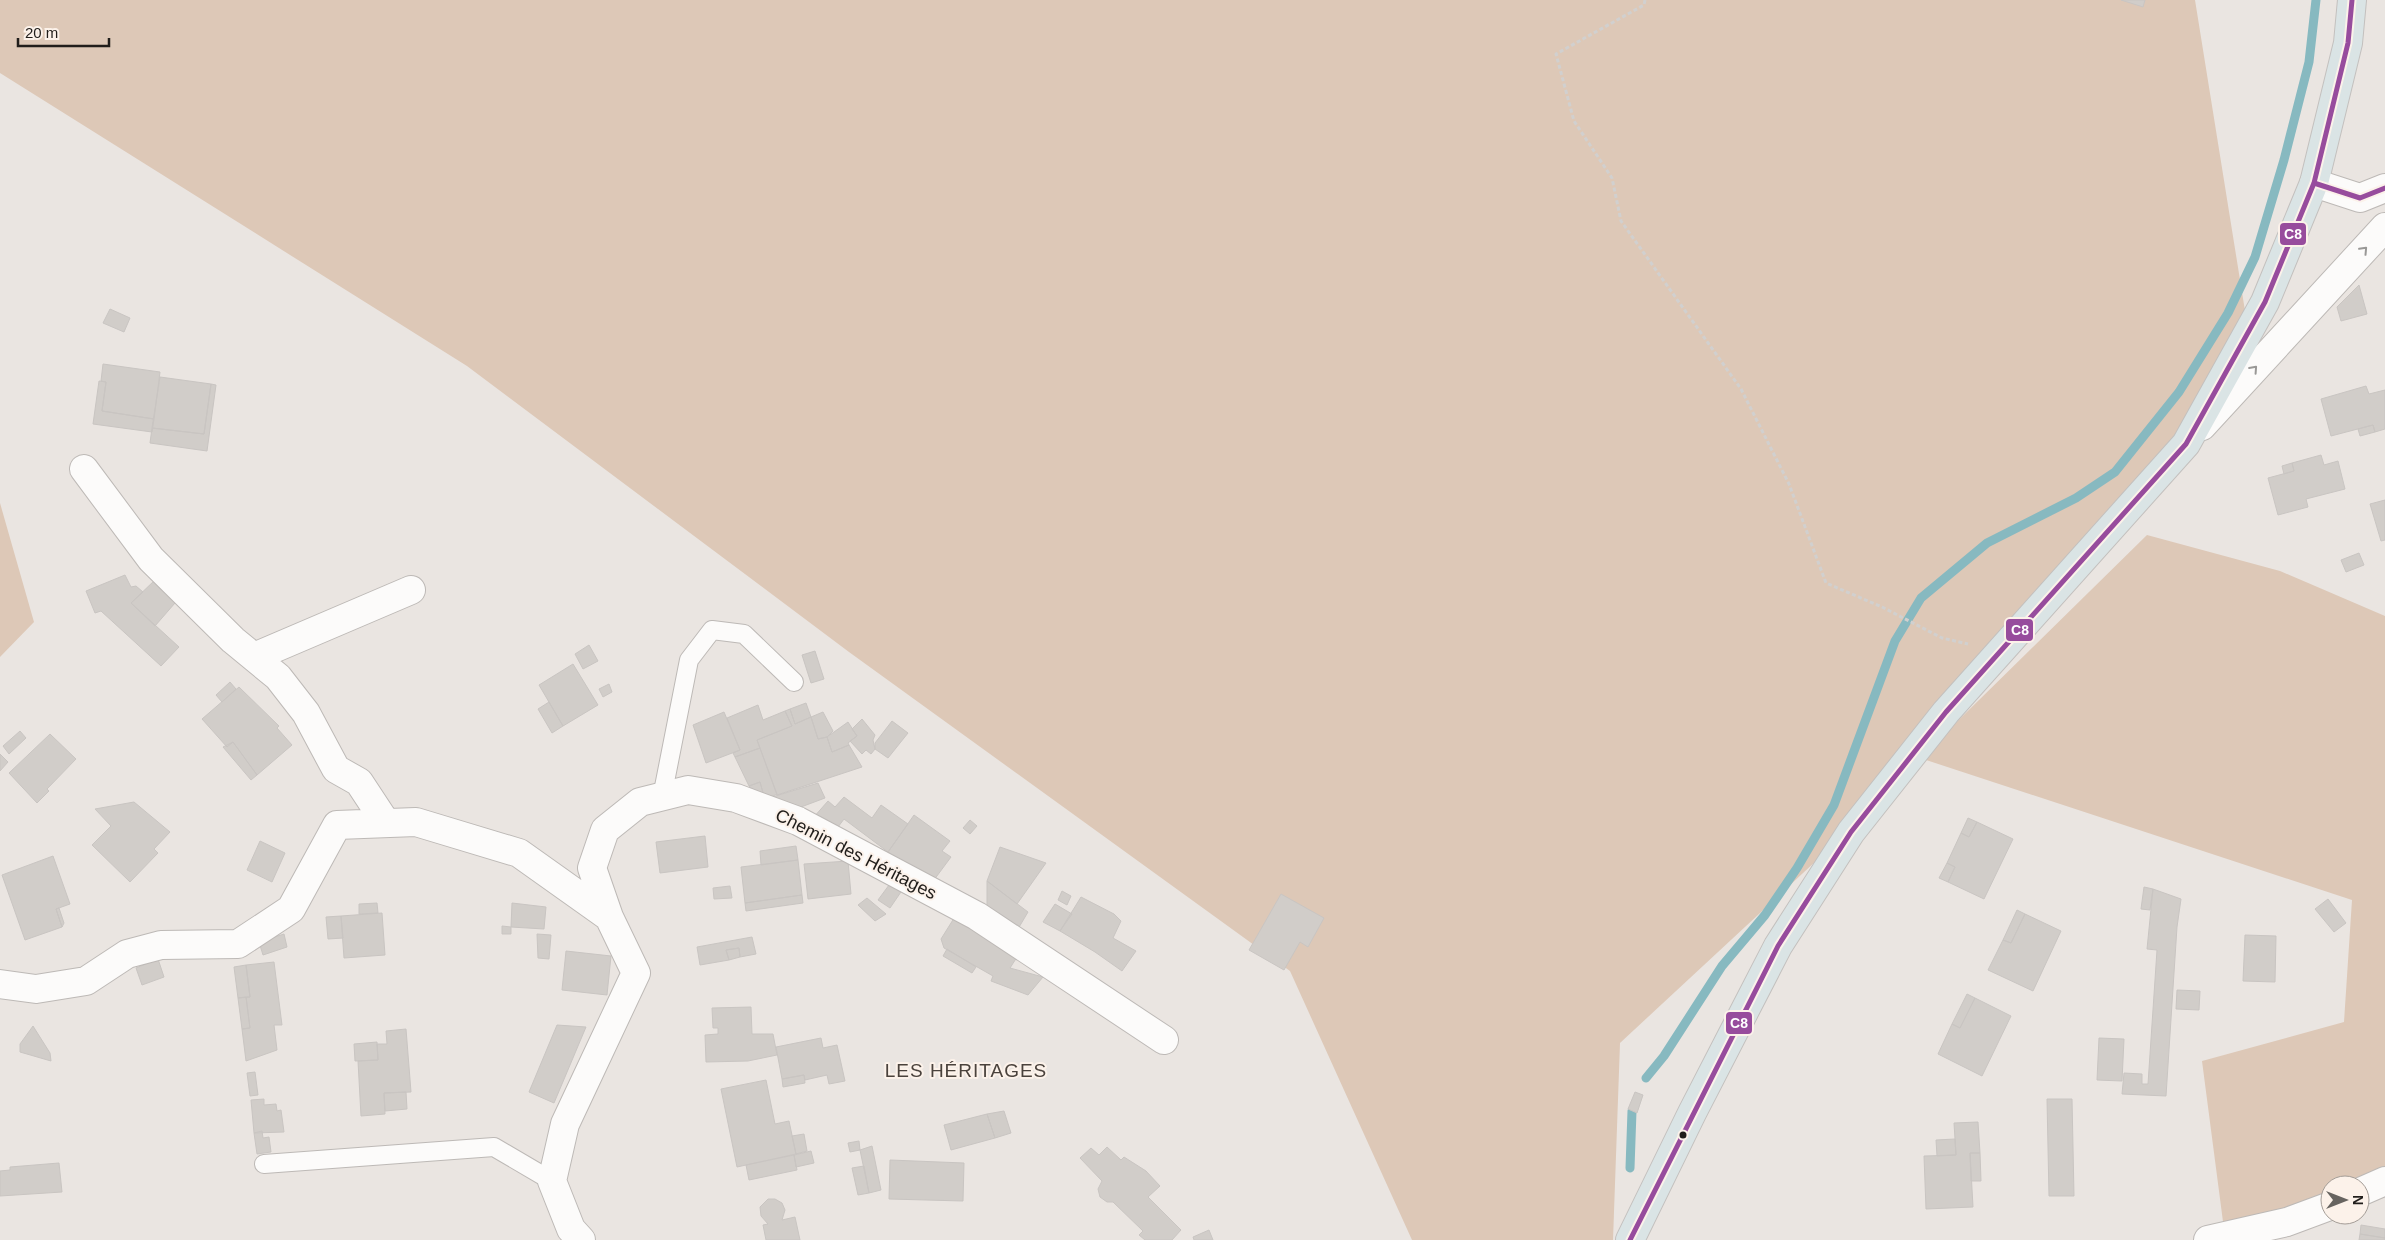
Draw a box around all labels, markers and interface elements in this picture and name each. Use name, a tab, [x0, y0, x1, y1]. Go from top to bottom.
scale bar	[18, 15, 109, 47]
text: 20 m	[25, 24, 58, 41]
line badge: C8	[2279, 222, 2307, 246]
text: C8	[2284, 226, 2302, 242]
one-way arrow	[2358, 246, 2367, 255]
one-way arrow	[2248, 366, 2257, 375]
line badge: C8	[2005, 618, 2034, 642]
text: C8	[2011, 622, 2029, 638]
street label: Chemin des Héritages	[772, 805, 940, 903]
line badge: C8	[1725, 1011, 1753, 1035]
text: C8	[1730, 1015, 1748, 1031]
district label: LES HÉRITAGES	[885, 1060, 1047, 1081]
unlabelled marker	[1678, 1130, 1688, 1140]
north arrow	[2320, 1175, 2370, 1225]
text: N	[2350, 1195, 2366, 1205]

